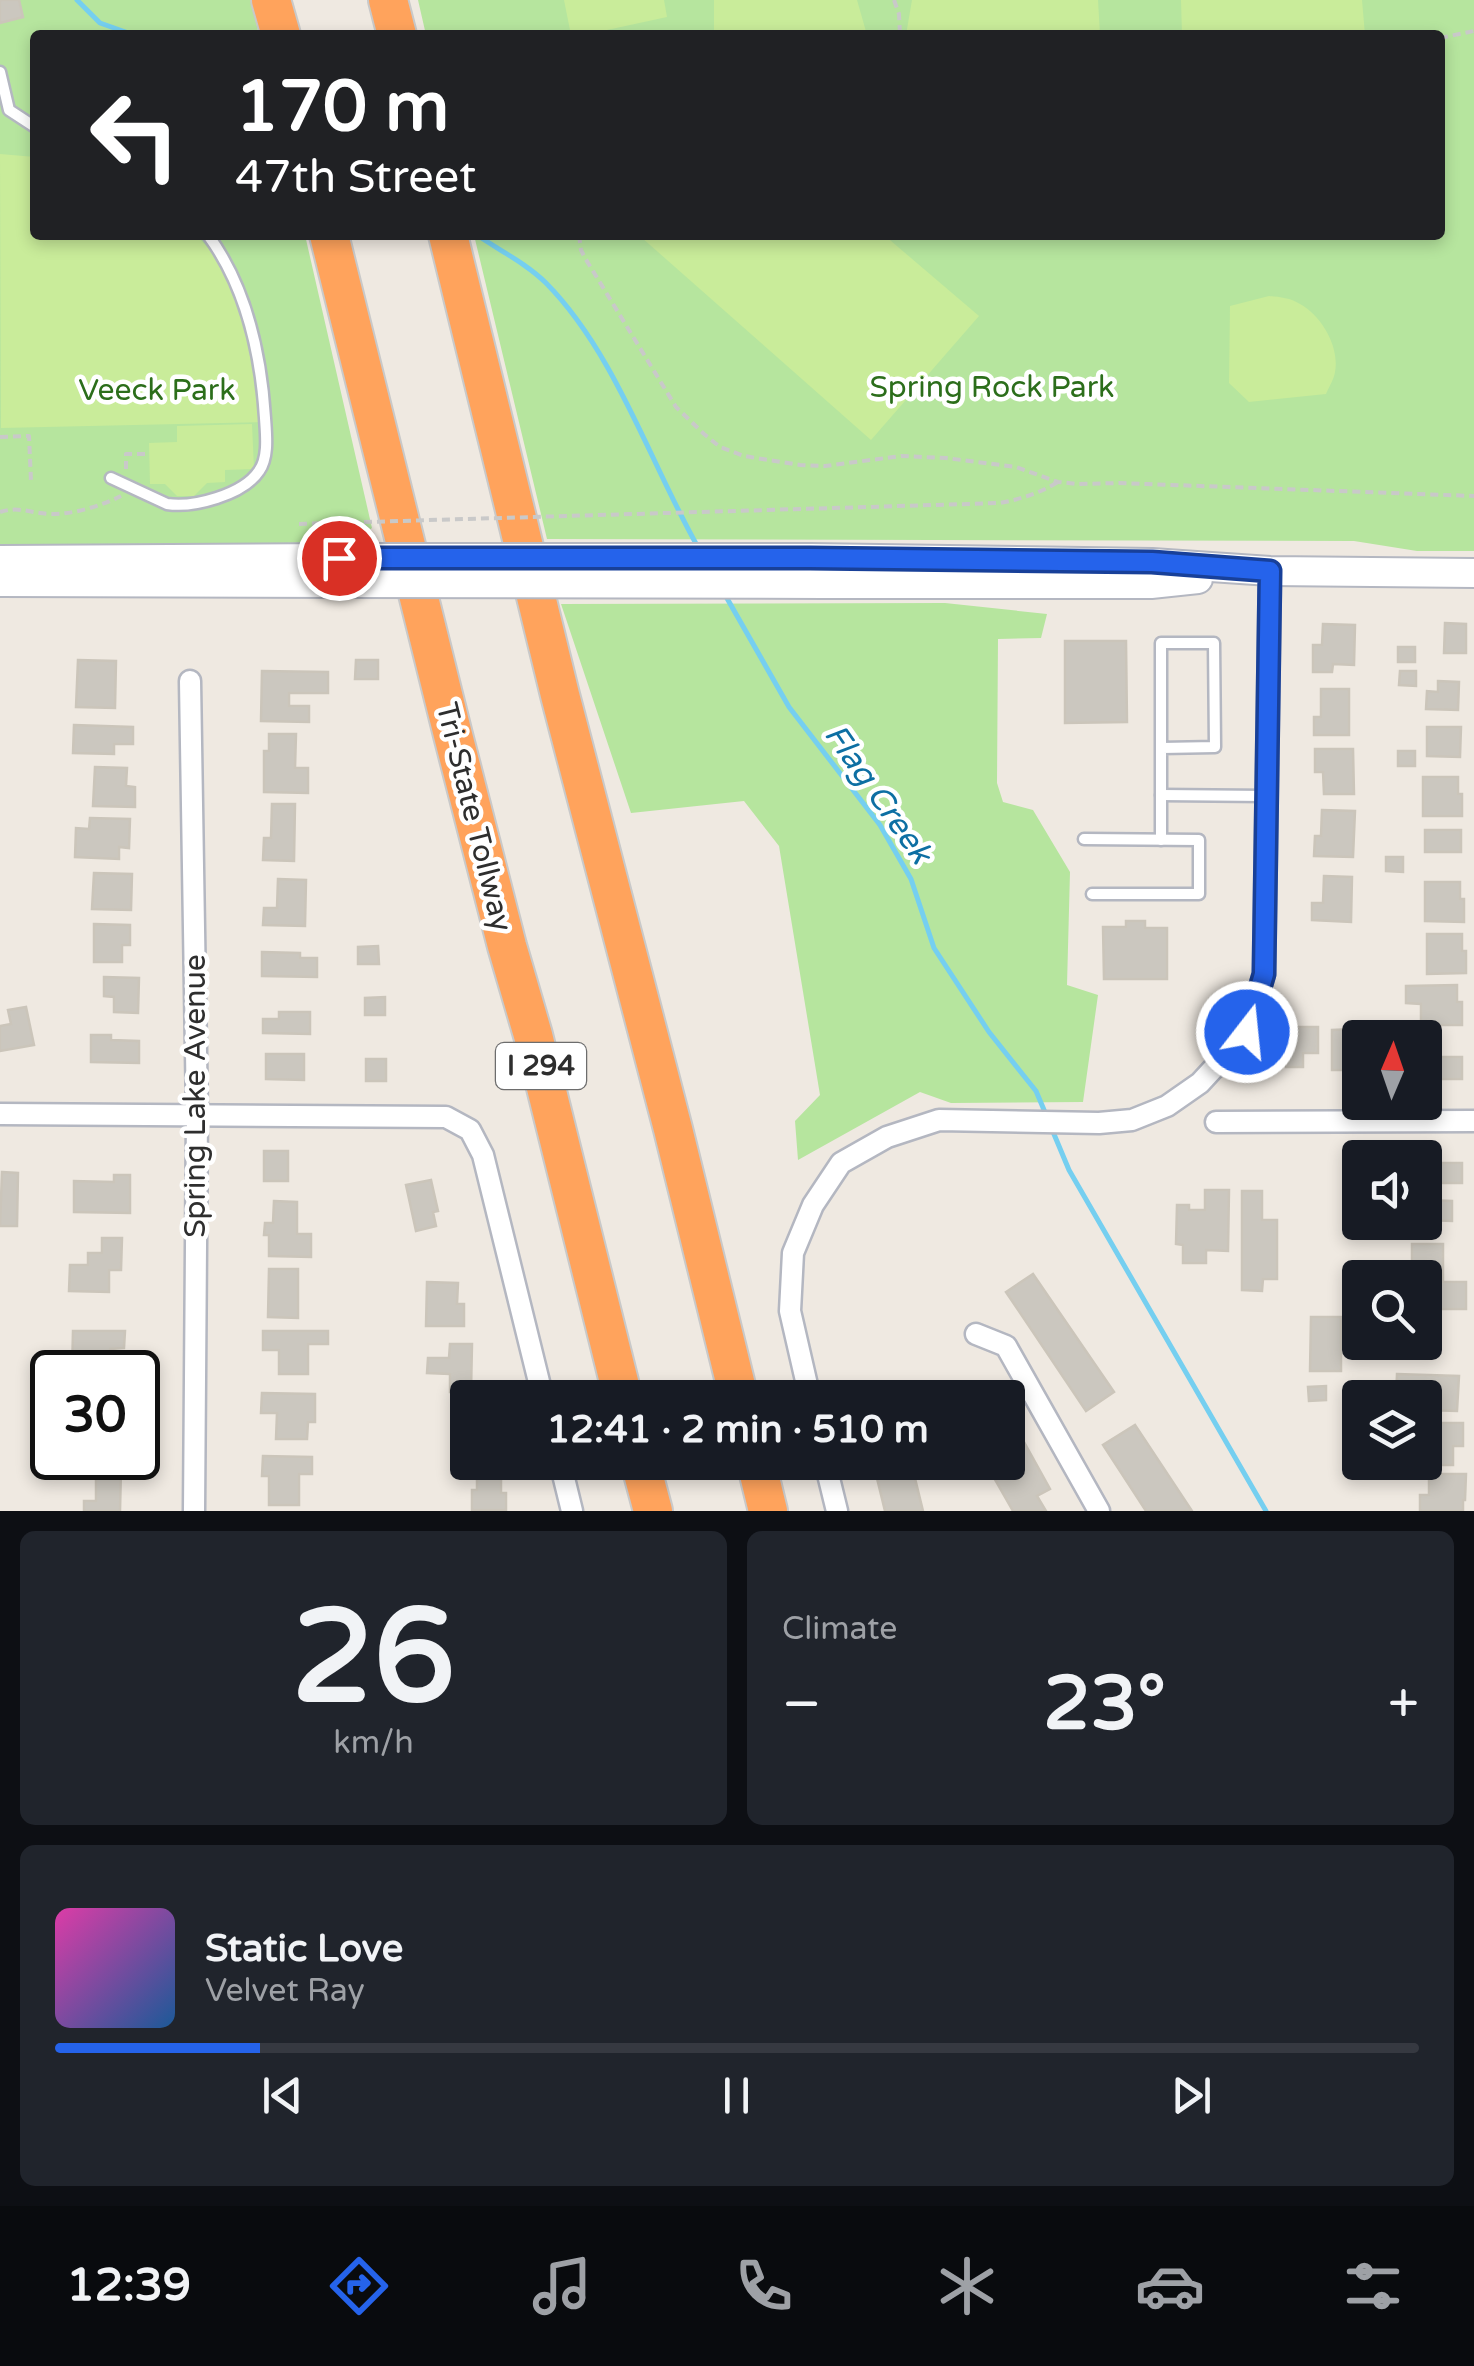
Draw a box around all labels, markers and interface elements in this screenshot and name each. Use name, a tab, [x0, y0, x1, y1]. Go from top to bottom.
text: 170 m	[235, 66, 449, 150]
icon: left	[70, 70, 200, 200]
text: 47th Street	[235, 151, 476, 205]
park label: Spring Rock Park	[870, 369, 1114, 406]
park label: Veeck Park	[78, 372, 236, 409]
pin	[297, 516, 382, 601]
icon: arrive	[312, 531, 367, 586]
street label: Tri-State Tollway	[428, 699, 520, 935]
water label: Flag Creek	[816, 717, 941, 873]
street label: Spring Lake Avenue	[177, 954, 214, 1238]
position arrow	[1195, 980, 1299, 1084]
north arrow	[1342, 1020, 1442, 1120]
map controls	[1342, 1020, 1442, 1480]
road number: I 294	[496, 1043, 586, 1089]
button: sound	[1342, 1140, 1442, 1240]
button: search	[1342, 1260, 1442, 1360]
speed limit sign: 30	[30, 1350, 160, 1480]
button: layers	[1342, 1380, 1442, 1480]
text: 12:41 · 2 min · 510 m	[546, 1407, 929, 1453]
text: 26	[292, 1581, 455, 1737]
text: Climate	[782, 1610, 897, 1648]
text: 23°	[1043, 1659, 1166, 1749]
text: −	[782, 1672, 821, 1738]
text: +	[1388, 1672, 1419, 1738]
text: km/h	[333, 1724, 414, 1762]
text: Static Love	[205, 1926, 403, 1972]
text: Velvet Ray	[205, 1972, 365, 2010]
icon: previous	[255, 2068, 310, 2123]
icon: pause	[709, 2068, 764, 2123]
icon: next	[1164, 2068, 1219, 2123]
icon: directions	[324, 2251, 394, 2321]
icon: music	[527, 2251, 597, 2321]
icon: phone	[729, 2251, 799, 2321]
icon: climate	[932, 2251, 1002, 2321]
icon: car	[1135, 2251, 1205, 2321]
icon: filters	[1338, 2251, 1408, 2321]
text: 12:39	[66, 2259, 191, 2313]

